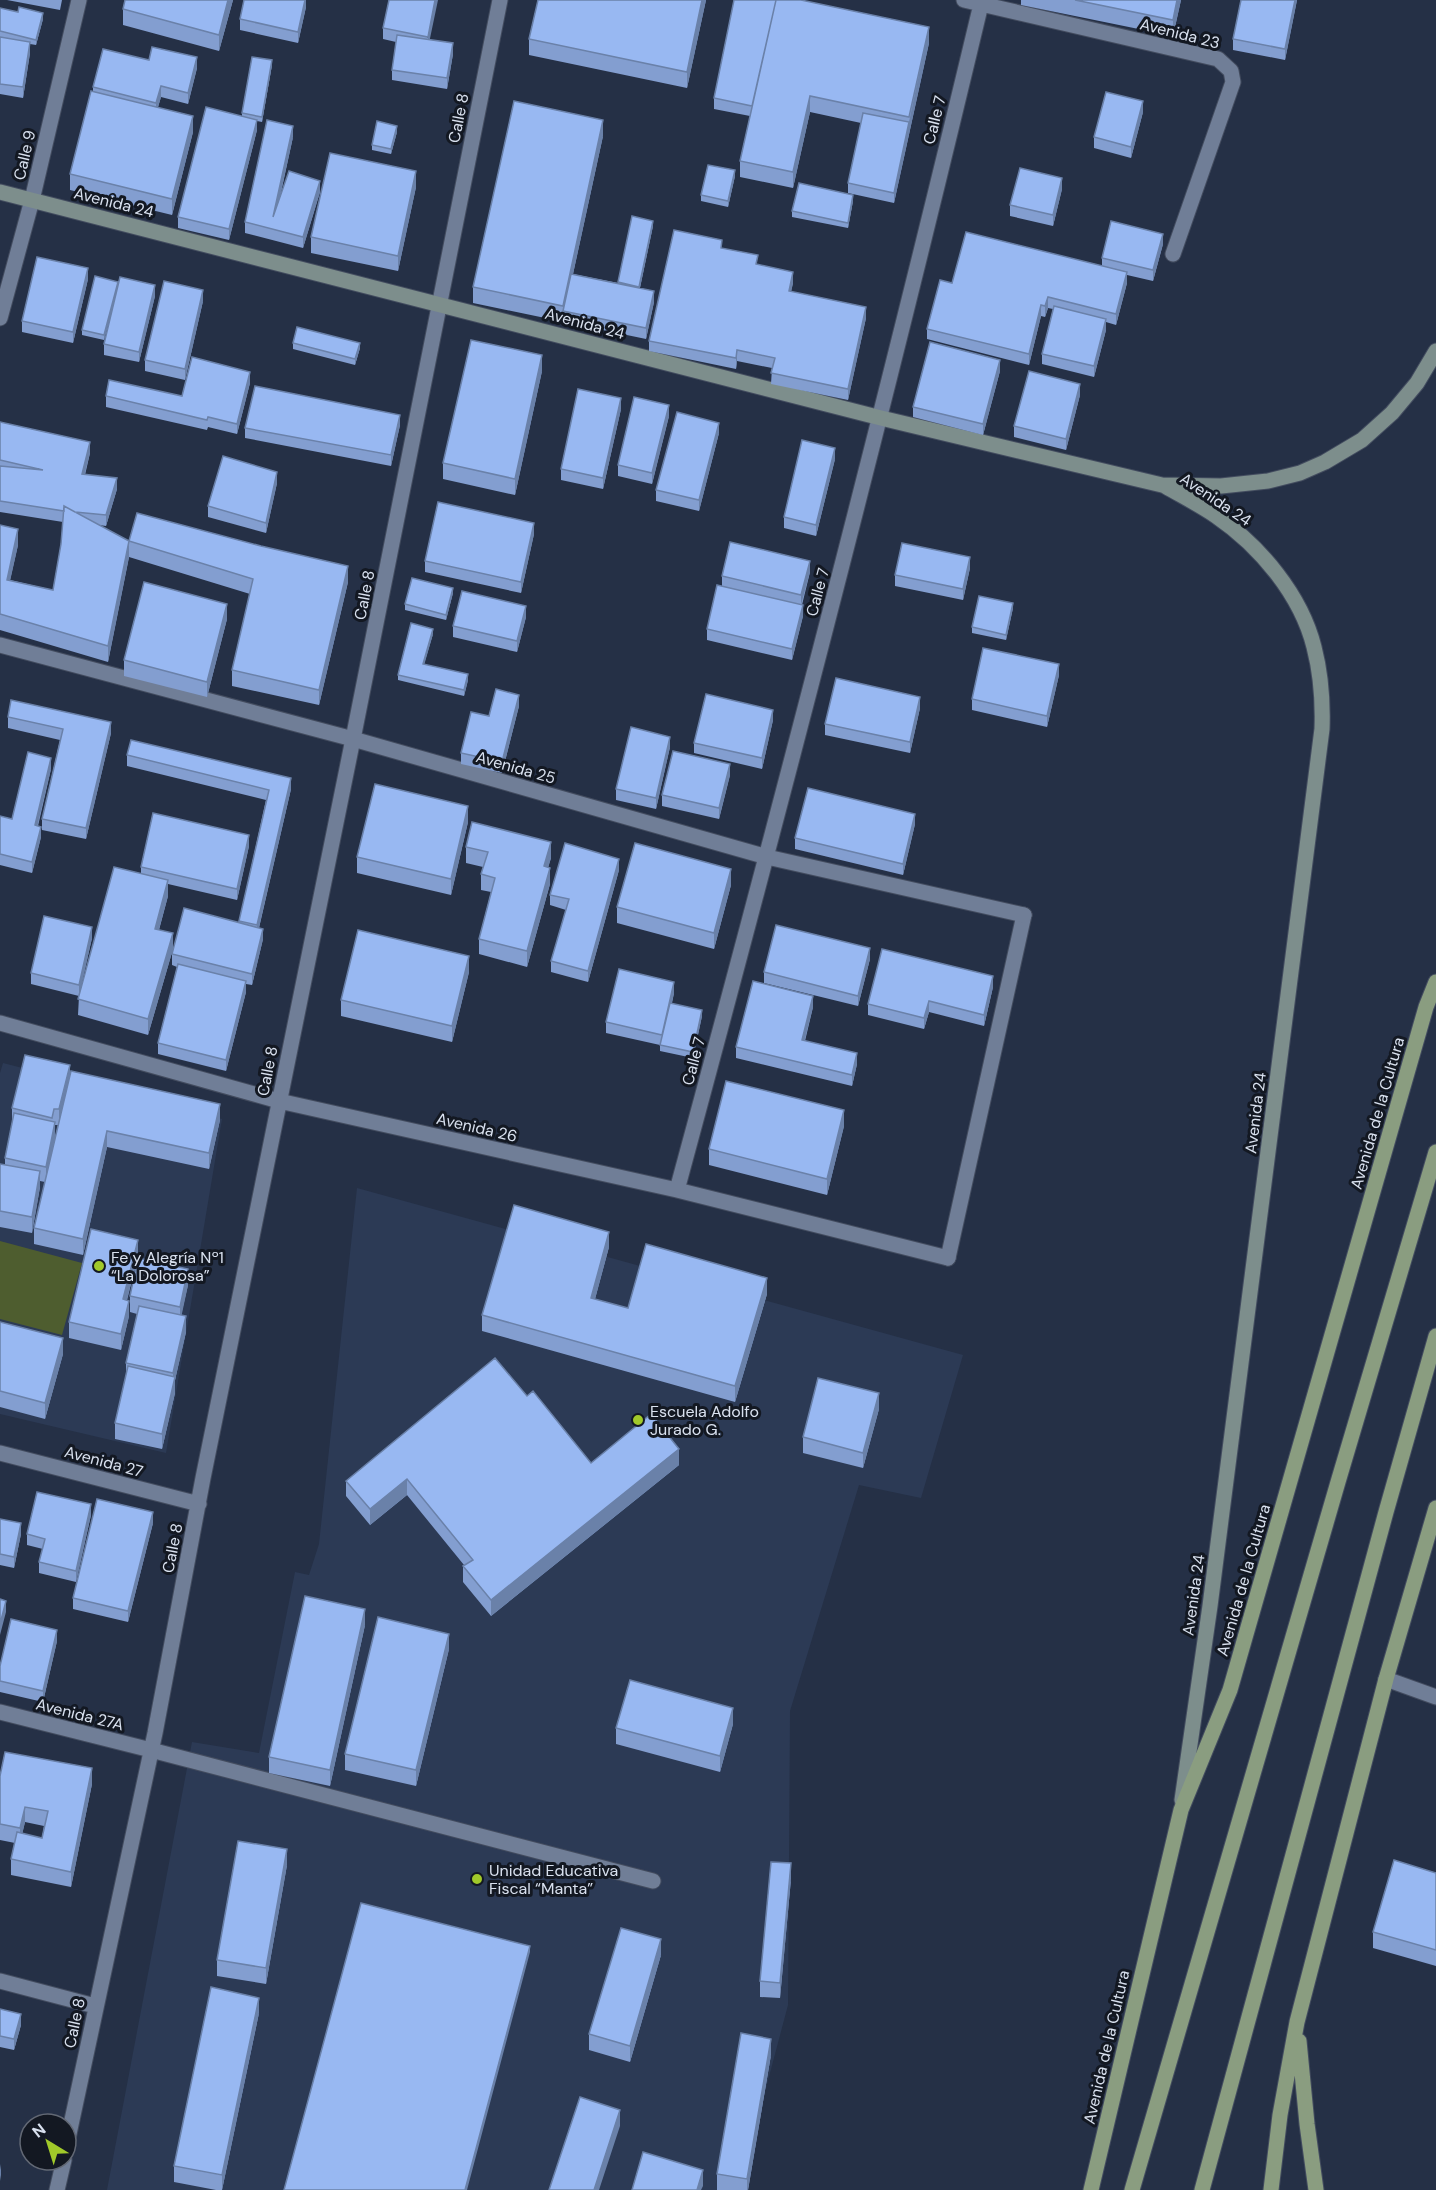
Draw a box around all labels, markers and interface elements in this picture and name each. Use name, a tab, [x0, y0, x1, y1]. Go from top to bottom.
street label: Avenida 23	[1138, 13, 1222, 54]
street label: Calle 8	[443, 91, 474, 145]
street label: Calle 7	[918, 94, 951, 147]
street label: Calle 9	[9, 128, 40, 182]
street label: Avenida 24	[72, 182, 156, 223]
street label: Avenida 24	[543, 303, 627, 344]
street label: Avenida 24	[1176, 468, 1256, 531]
street label: Calle 7	[801, 566, 834, 619]
street label: Calle 8	[349, 568, 380, 622]
street label: Avenida 25	[474, 746, 558, 789]
street label: Calle 7	[677, 1035, 710, 1088]
street label: Avenida de la Cultura	[1346, 1035, 1409, 1192]
street label: Calle 8	[252, 1044, 283, 1098]
street label: Avenida 24	[1240, 1071, 1271, 1155]
street label: Avenida 26	[434, 1108, 519, 1147]
place label: Fe y Alegría Nº1 “La Dolorosa”	[111, 1247, 224, 1286]
marker: Fe y Alegría Nº1 “La Dolorosa”	[92, 1259, 106, 1273]
place label: Escuela Adolfo Jurado G.	[650, 1401, 759, 1440]
marker: Escuela Adolfo Jurado G.	[631, 1413, 645, 1427]
street label: Avenida 27	[62, 1441, 145, 1482]
street label: Avenida de la Cultura	[1212, 1502, 1275, 1659]
street label: Calle 8	[157, 1521, 188, 1575]
street label: Avenida 24	[1177, 1553, 1210, 1637]
street label: Avenida 27A	[34, 1693, 126, 1736]
place label: Unidad Educativa Fiscal “Manta”	[489, 1860, 618, 1899]
marker: Unidad Educativa Fiscal “Manta”	[470, 1872, 484, 1886]
street label: Avenida de la Cultura	[1079, 1968, 1134, 2126]
street label: Calle 8	[59, 1996, 90, 2050]
north arrow	[18, 2112, 78, 2172]
text: N	[28, 2119, 50, 2142]

